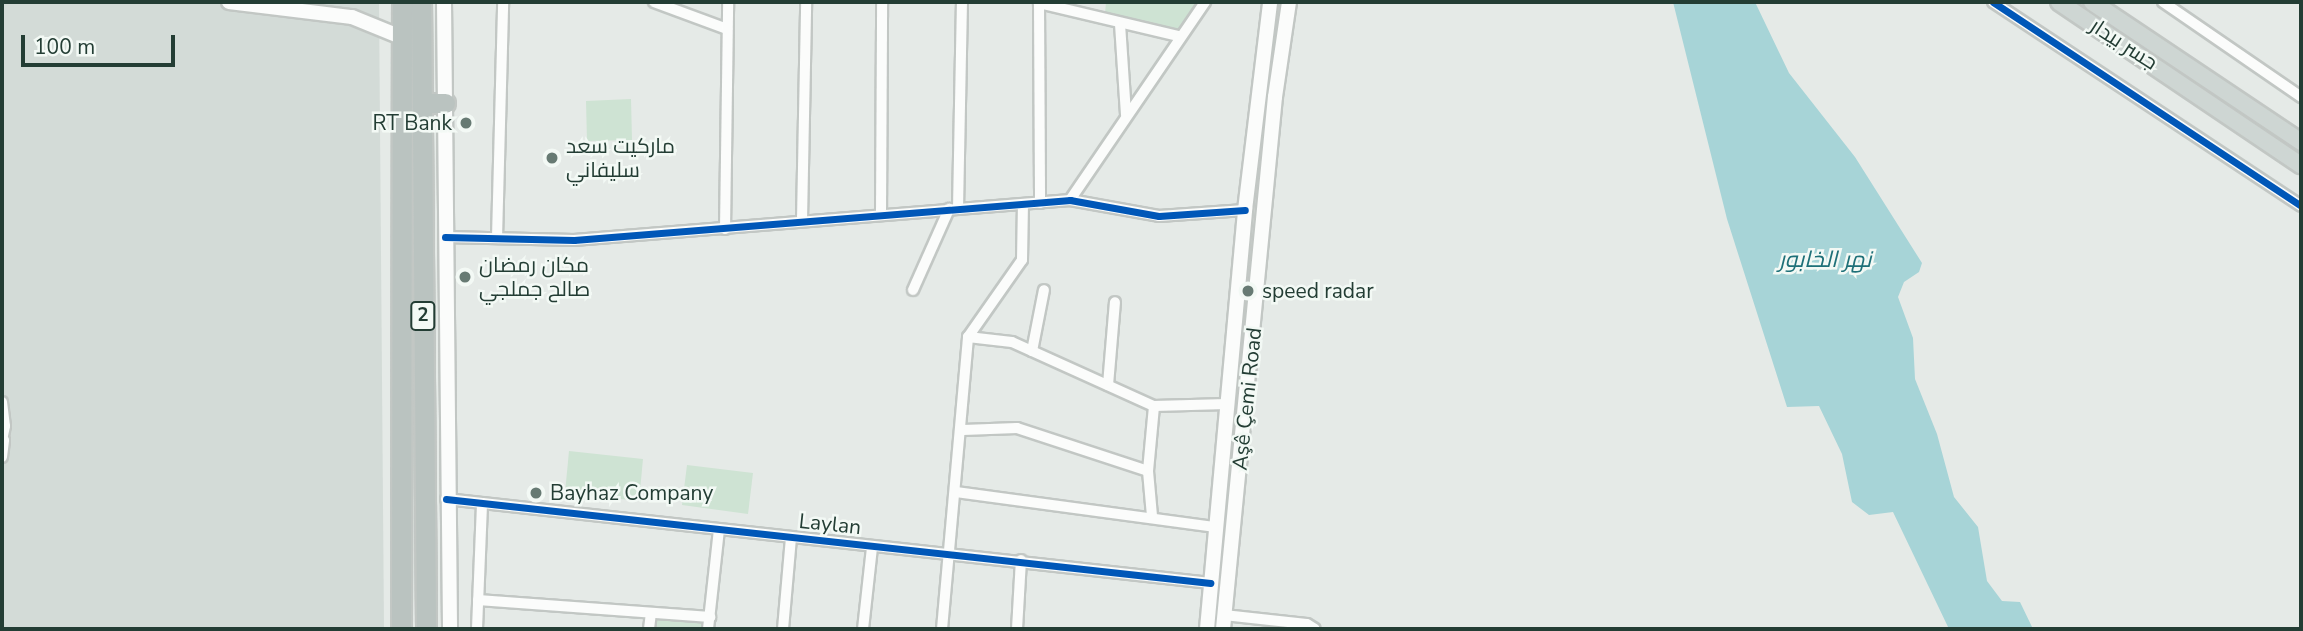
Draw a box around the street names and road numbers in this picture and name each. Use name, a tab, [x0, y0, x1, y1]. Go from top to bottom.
street label: جسر بيدار	[2086, 13, 2162, 75]
road number: 2	[409, 300, 437, 332]
street label: Aşê Çemi Road	[1227, 326, 1267, 472]
street label: Laylan	[798, 508, 862, 540]

